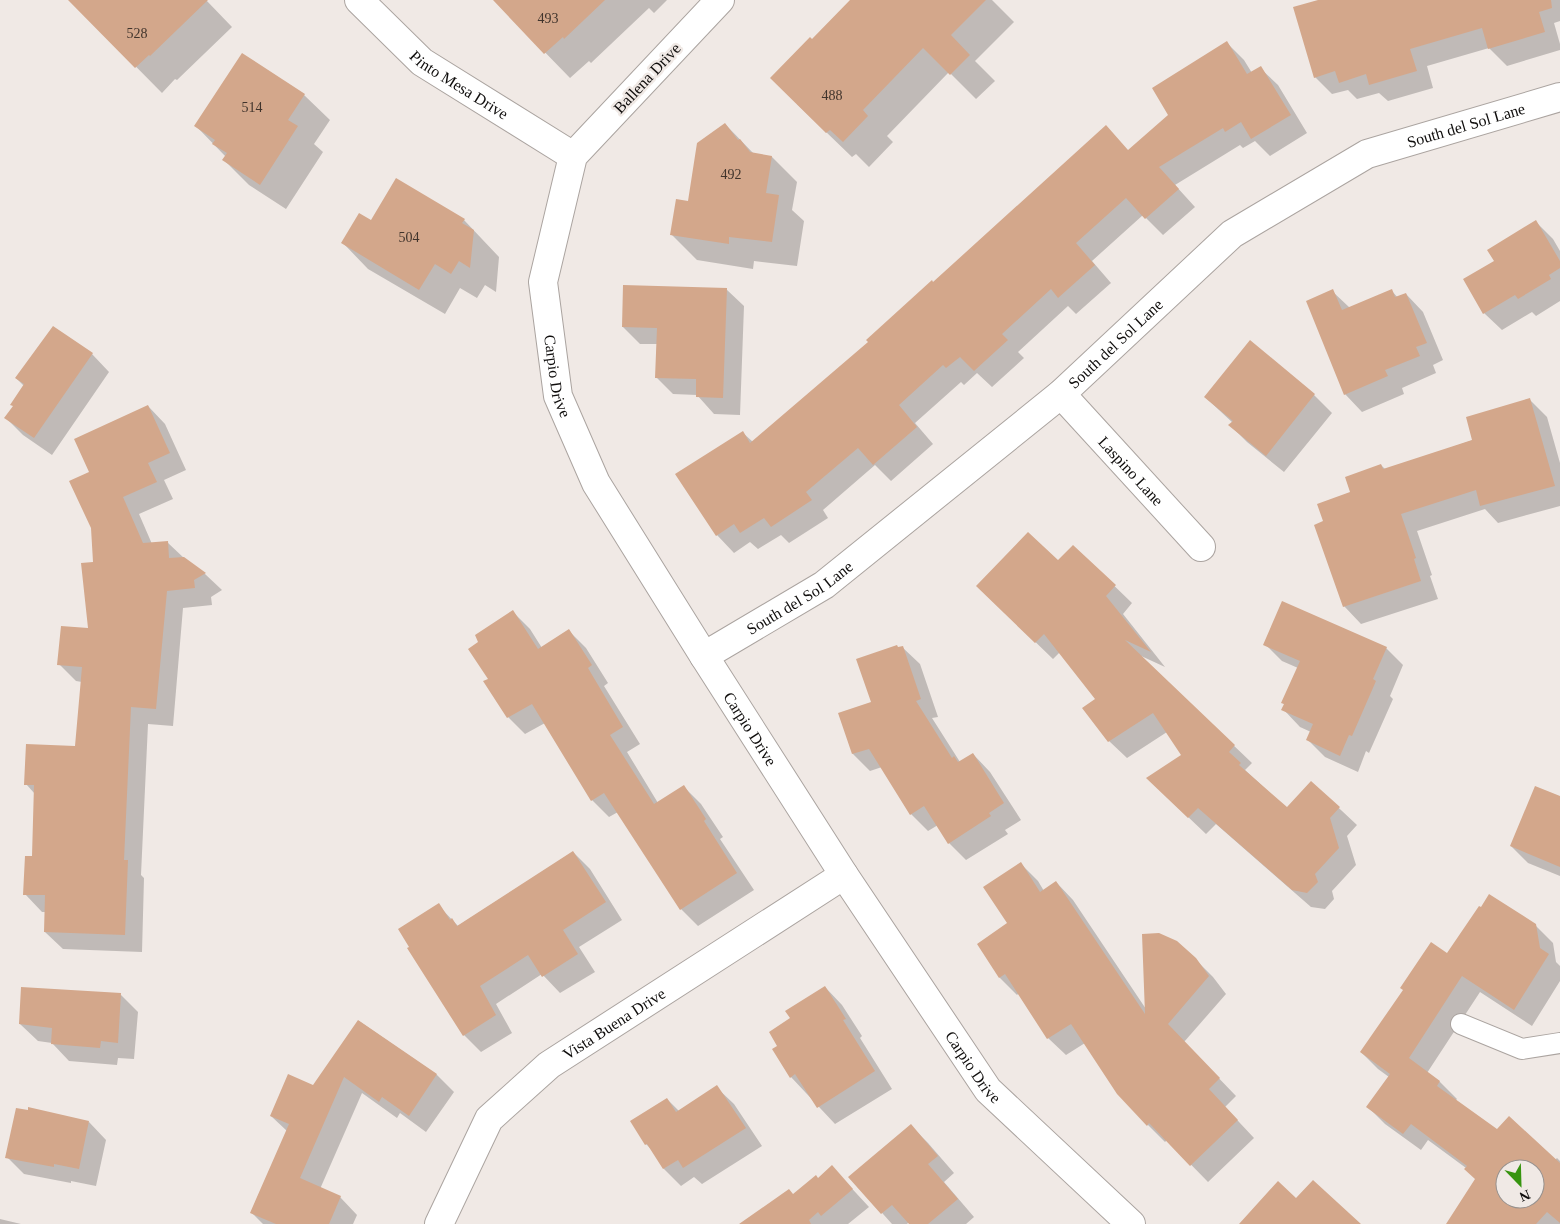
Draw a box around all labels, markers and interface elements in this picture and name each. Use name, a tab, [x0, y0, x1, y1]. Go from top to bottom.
house number: 493	[538, 11, 559, 26]
house number: 528	[127, 26, 148, 41]
street label: Ballena Drive	[610, 40, 684, 116]
street label: Pinto Mesa Drive	[407, 47, 511, 122]
house number: 488	[822, 88, 843, 103]
street label: South del Sol Lane	[1405, 99, 1527, 150]
house number: 514	[242, 100, 263, 115]
house number: 492	[721, 167, 742, 182]
house number: 504	[399, 230, 420, 245]
street label: South del Sol Lane	[1065, 295, 1166, 391]
street label: Carpio Drive	[542, 334, 575, 420]
street label: Laspino Lane	[1095, 433, 1167, 509]
street label: South del Sol Lane	[743, 557, 856, 637]
street label: Carpio Drive	[721, 689, 780, 769]
street label: Vista Buena Drive	[559, 984, 668, 1062]
street label: Carpio Drive	[942, 1028, 1004, 1106]
north arrow	[1495, 1159, 1545, 1209]
text: N	[1517, 1187, 1532, 1204]

